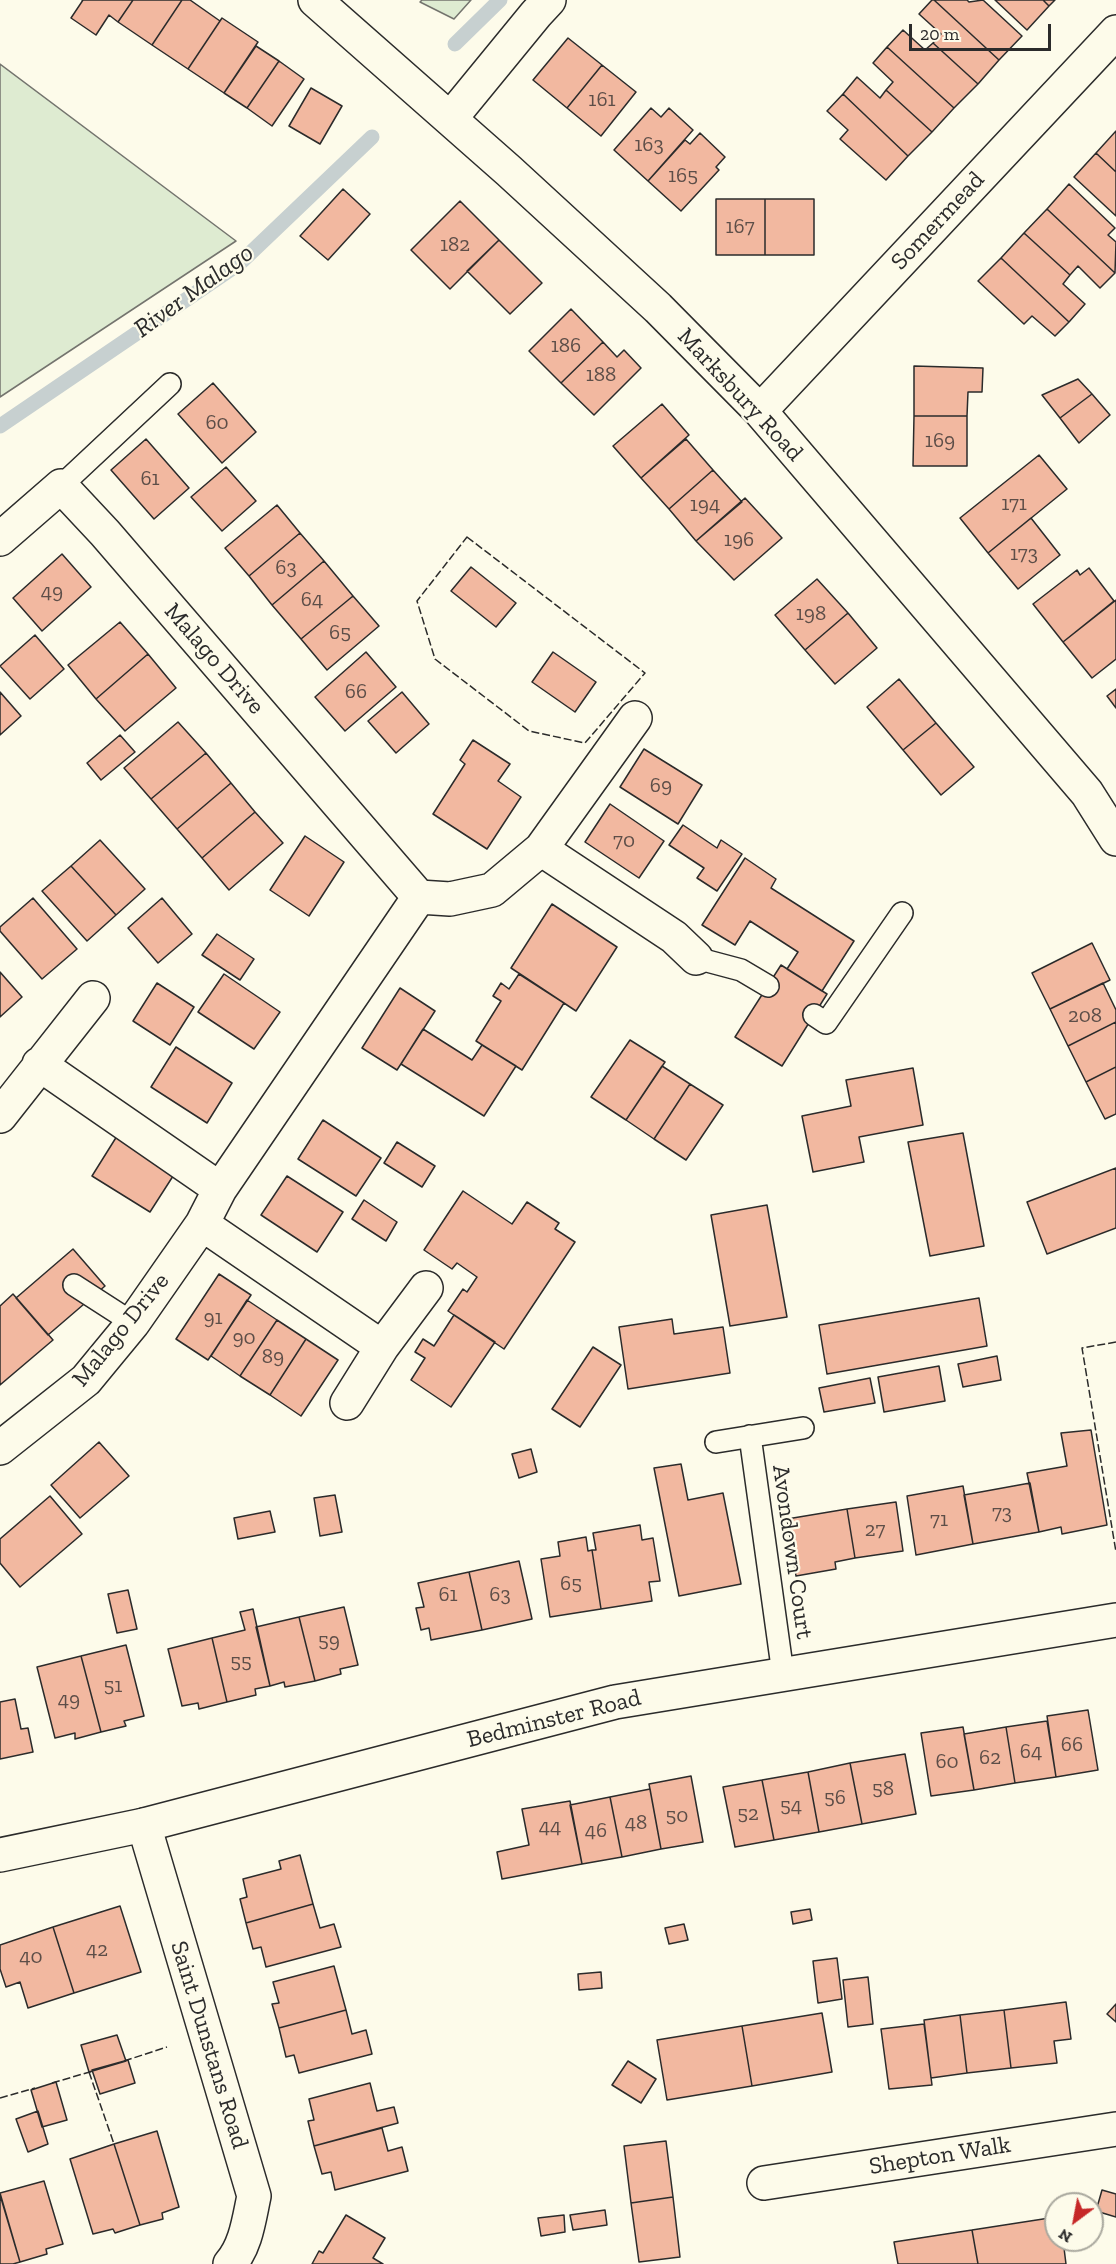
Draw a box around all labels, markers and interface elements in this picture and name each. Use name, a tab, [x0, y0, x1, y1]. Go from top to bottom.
scale bar	[912, 12, 1054, 50]
text: 20 m	[920, 23, 959, 45]
house number: 161	[588, 87, 616, 113]
house number: 163	[634, 132, 664, 158]
house number: 165	[668, 163, 698, 189]
street label: Somermead	[885, 166, 991, 276]
house number: 167	[725, 214, 755, 240]
house number: 182	[440, 232, 470, 258]
water label: River Malago	[128, 237, 260, 345]
street label: Marksbury Road	[671, 323, 809, 467]
house number: 186	[551, 333, 581, 359]
house number: 188	[586, 362, 616, 388]
house number: 60	[205, 410, 229, 436]
house number: 169	[925, 428, 955, 454]
house number: 61	[140, 466, 160, 492]
house number: 171	[1001, 491, 1027, 517]
house number: 194	[690, 492, 720, 518]
house number: 196	[724, 527, 754, 553]
house number: 173	[1010, 541, 1038, 567]
house number: 63	[275, 555, 297, 581]
house number: 49	[41, 579, 63, 605]
house number: 64	[301, 587, 323, 613]
street label: Malago Drive	[158, 598, 270, 720]
house number: 198	[796, 601, 826, 627]
house number: 65	[329, 620, 351, 646]
house number: 66	[345, 679, 367, 705]
house number: 69	[650, 773, 672, 799]
house number: 70	[613, 828, 635, 854]
house number: 208	[1068, 1003, 1102, 1029]
street label: Malago Drive	[66, 1267, 176, 1393]
house number: 91	[203, 1305, 223, 1331]
house number: 90	[232, 1325, 256, 1351]
house number: 89	[262, 1344, 284, 1370]
street label: Avondown Court	[766, 1463, 818, 1641]
house number: 73	[992, 1500, 1012, 1526]
house number: 71	[930, 1507, 948, 1533]
house number: 27	[865, 1517, 885, 1543]
house number: 65	[560, 1571, 582, 1597]
house number: 61	[438, 1582, 458, 1608]
house number: 63	[489, 1582, 511, 1608]
house number: 59	[318, 1628, 340, 1654]
house number: 55	[230, 1649, 252, 1675]
house number: 51	[104, 1673, 122, 1699]
street label: Bedminster Road	[464, 1684, 644, 1754]
house number: 49	[58, 1687, 80, 1713]
house number: 66	[1061, 1732, 1083, 1758]
house number: 64	[1020, 1739, 1042, 1765]
house number: 62	[979, 1745, 1001, 1771]
house number: 60	[935, 1749, 959, 1775]
house number: 58	[872, 1776, 894, 1802]
house number: 56	[824, 1785, 846, 1811]
house number: 54	[780, 1793, 802, 1819]
house number: 52	[737, 1801, 759, 1827]
house number: 50	[666, 1803, 688, 1829]
house number: 48	[625, 1810, 647, 1836]
house number: 44	[539, 1814, 561, 1840]
house number: 46	[585, 1818, 607, 1844]
house number: 42	[86, 1937, 108, 1963]
street label: Saint Dunstans Road	[164, 1938, 254, 2152]
house number: 40	[19, 1944, 43, 1970]
street label: Shepton Walk	[867, 2131, 1013, 2181]
north arrow	[1044, 2192, 1104, 2252]
text: N	[1055, 2225, 1075, 2247]

